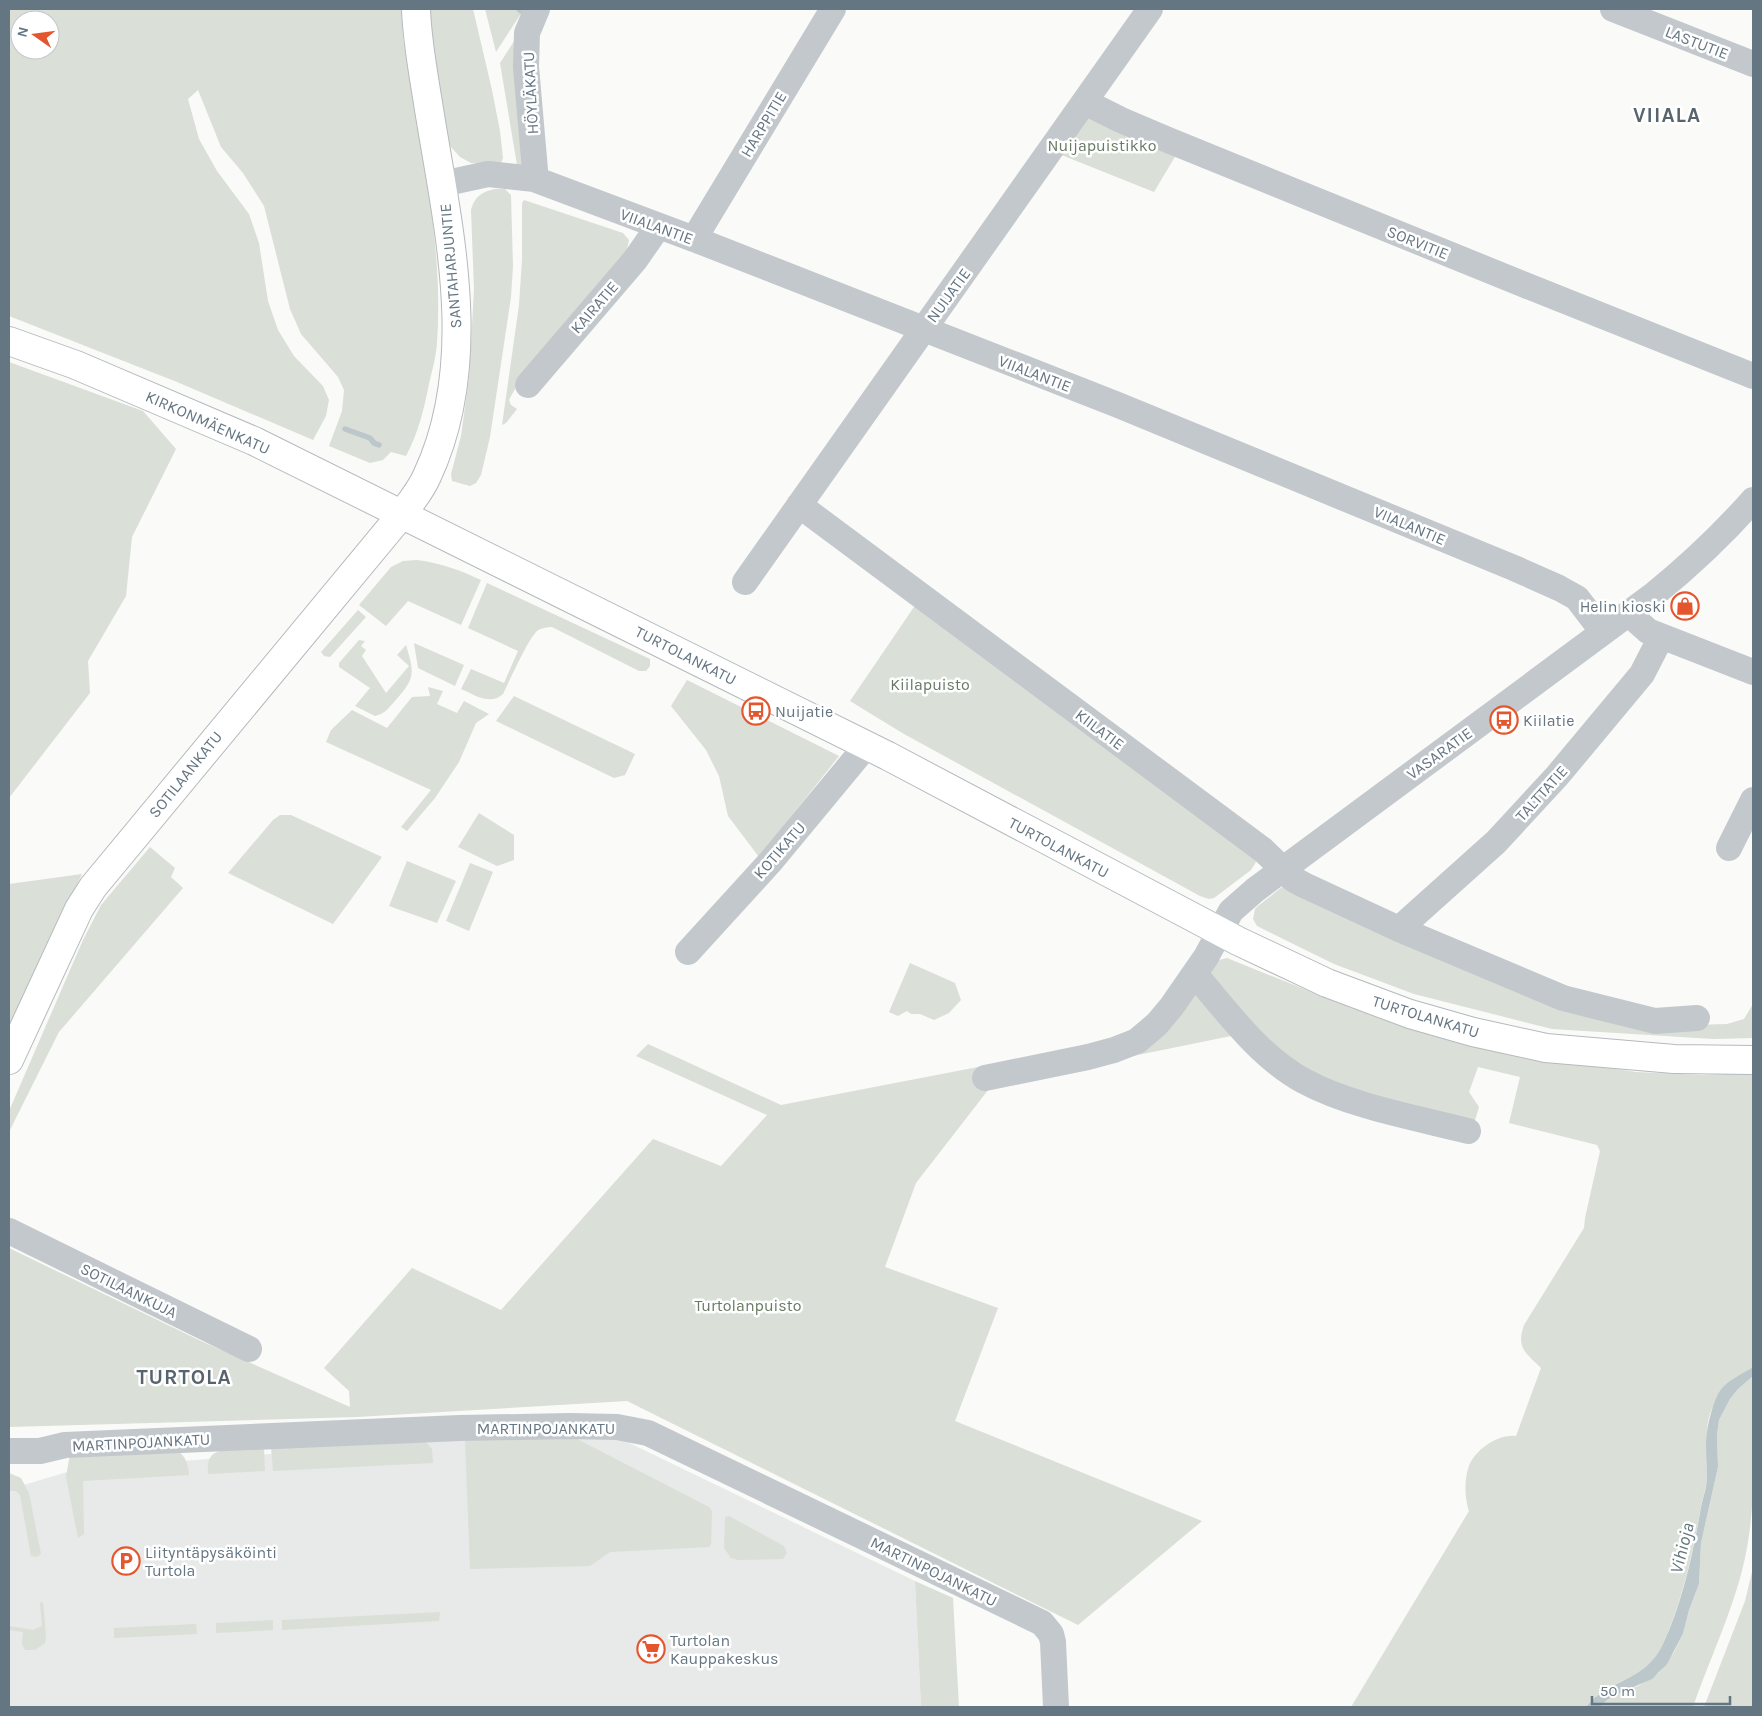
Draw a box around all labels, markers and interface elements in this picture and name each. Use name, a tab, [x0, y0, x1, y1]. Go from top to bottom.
north arrow	[10, 10, 60, 60]
street label: LASTUTIE	[1662, 22, 1731, 63]
text: N	[13, 25, 32, 39]
street label: HÖYLÄKATU	[519, 51, 542, 135]
street label: HARPPITIE	[736, 88, 790, 161]
district label: VIIALA	[1633, 103, 1701, 127]
park label: Nuijapuistikko	[1048, 136, 1157, 155]
street label: SANTAHARJUNTIE	[436, 203, 465, 329]
street label: VIIALANTIE	[618, 205, 696, 248]
street label: SORVITIE	[1384, 222, 1451, 263]
street label: NUIJATIE	[922, 264, 974, 326]
street label: KAIRATIE	[566, 277, 622, 337]
street label: VIIALANTIE	[996, 351, 1074, 396]
street label: KIRKONMÄENKATU	[143, 386, 273, 458]
street label: VIIALANTIE	[1371, 502, 1449, 549]
shop icon: Helin kioski	[1670, 591, 1700, 621]
place label: Helin kioski	[1580, 597, 1666, 616]
street label: TURTOLANKATU	[632, 622, 740, 689]
park label: Kiilapuisto	[890, 675, 970, 694]
bus stop icon: Nuijatie	[741, 696, 771, 726]
place label: Nuijatie	[775, 702, 833, 721]
street label: KIILATIE	[1072, 705, 1128, 754]
bus stop icon: Kiilatie	[1489, 705, 1519, 735]
place label: Kiilatie	[1523, 711, 1575, 730]
street label: VASARATIE	[1403, 723, 1476, 784]
street label: SOTILAANKATU	[145, 727, 226, 821]
street label: TALTTATIE	[1511, 761, 1571, 825]
street label: TURTOLANKATU	[1005, 813, 1112, 882]
street label: KOTIKATU	[749, 818, 809, 883]
street label: TURTOLANKATU	[1370, 991, 1482, 1042]
street label: SOTILAANKUJA	[77, 1259, 180, 1322]
park label: Turtolanpuisto	[694, 1296, 802, 1315]
district label: TURTOLA	[136, 1365, 232, 1389]
street label: MARTINPOJANKATU	[477, 1419, 615, 1438]
street label: MARTINPOJANKATU	[71, 1429, 211, 1456]
water label: Vihioja	[1665, 1520, 1699, 1576]
street label: MARTINPOJANKATU	[867, 1533, 1000, 1610]
place label: Liityntäpysäköinti Turtola	[145, 1543, 277, 1580]
parking icon: Liityntäpysäköinti Turtola	[111, 1546, 141, 1576]
place label: Turtolan Kauppakeskus	[670, 1631, 778, 1668]
supermarket icon: Turtolan Kauppakeskus	[636, 1634, 666, 1664]
scale bar	[1592, 1674, 1730, 1706]
text: 50 m	[1600, 1682, 1635, 1700]

